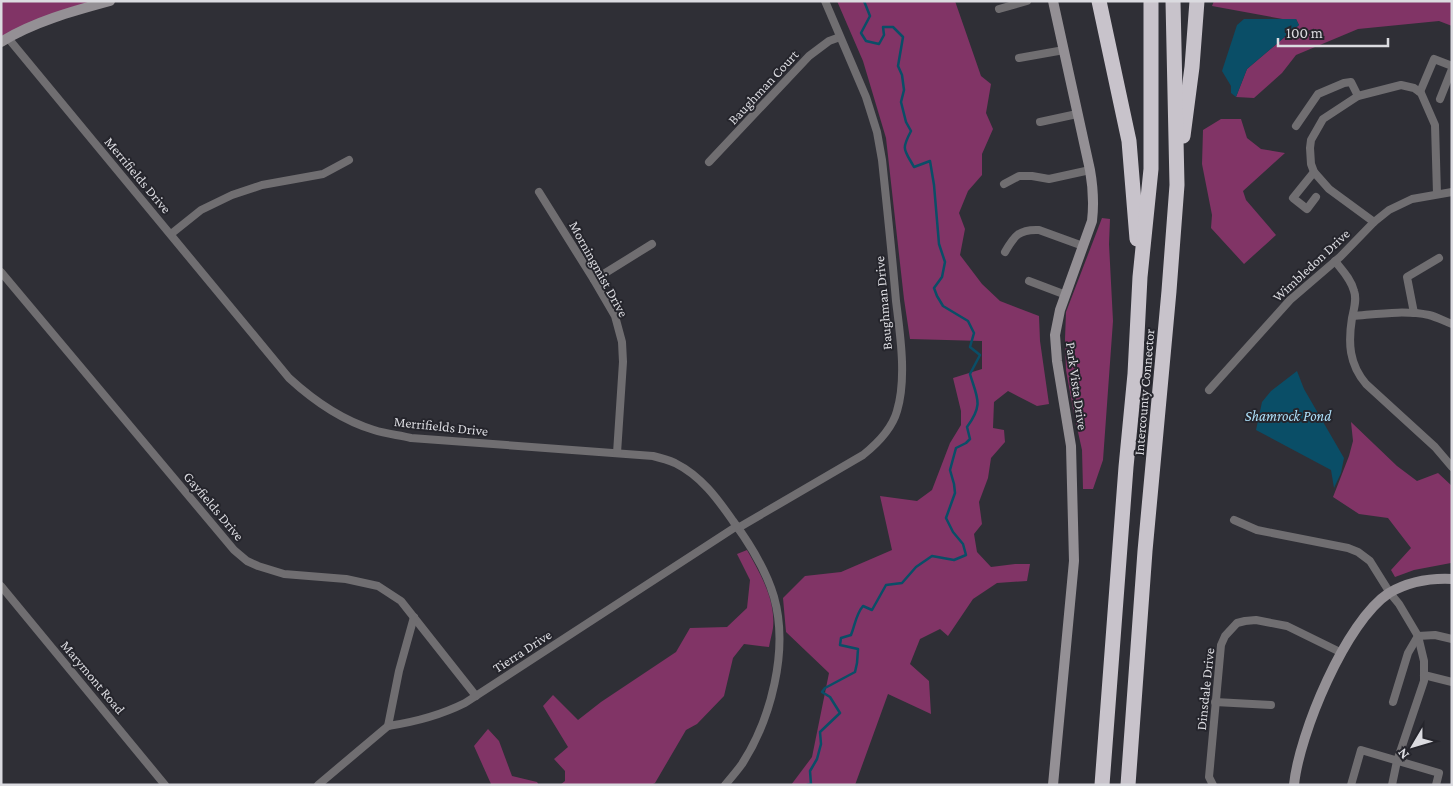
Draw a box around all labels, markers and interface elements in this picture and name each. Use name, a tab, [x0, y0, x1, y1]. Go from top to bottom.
scale bar	[1278, 15, 1388, 47]
text: 100 m	[1286, 25, 1323, 41]
street label: Baughman Court	[724, 46, 802, 128]
street label: Merrifields Drive	[101, 134, 175, 216]
street label: Morningmist Drive	[566, 218, 632, 320]
street label: Wimbledon Drive	[1269, 225, 1353, 305]
street label: Baughman Drive	[871, 255, 895, 351]
street label: Intercounty Connector	[1130, 328, 1158, 456]
street label: Park Vista Drive	[1063, 341, 1091, 431]
water label: Shamrock Pond	[1245, 408, 1332, 424]
street label: Merrifields Drive	[393, 413, 489, 439]
street label: Gayfields Drive	[181, 468, 247, 544]
street label: Tierra Drive	[490, 626, 554, 676]
street label: Marymont Road	[58, 637, 129, 717]
street label: Dinsdale Drive	[1193, 647, 1217, 731]
north arrow	[1388, 721, 1438, 771]
text: N	[1393, 745, 1412, 763]

